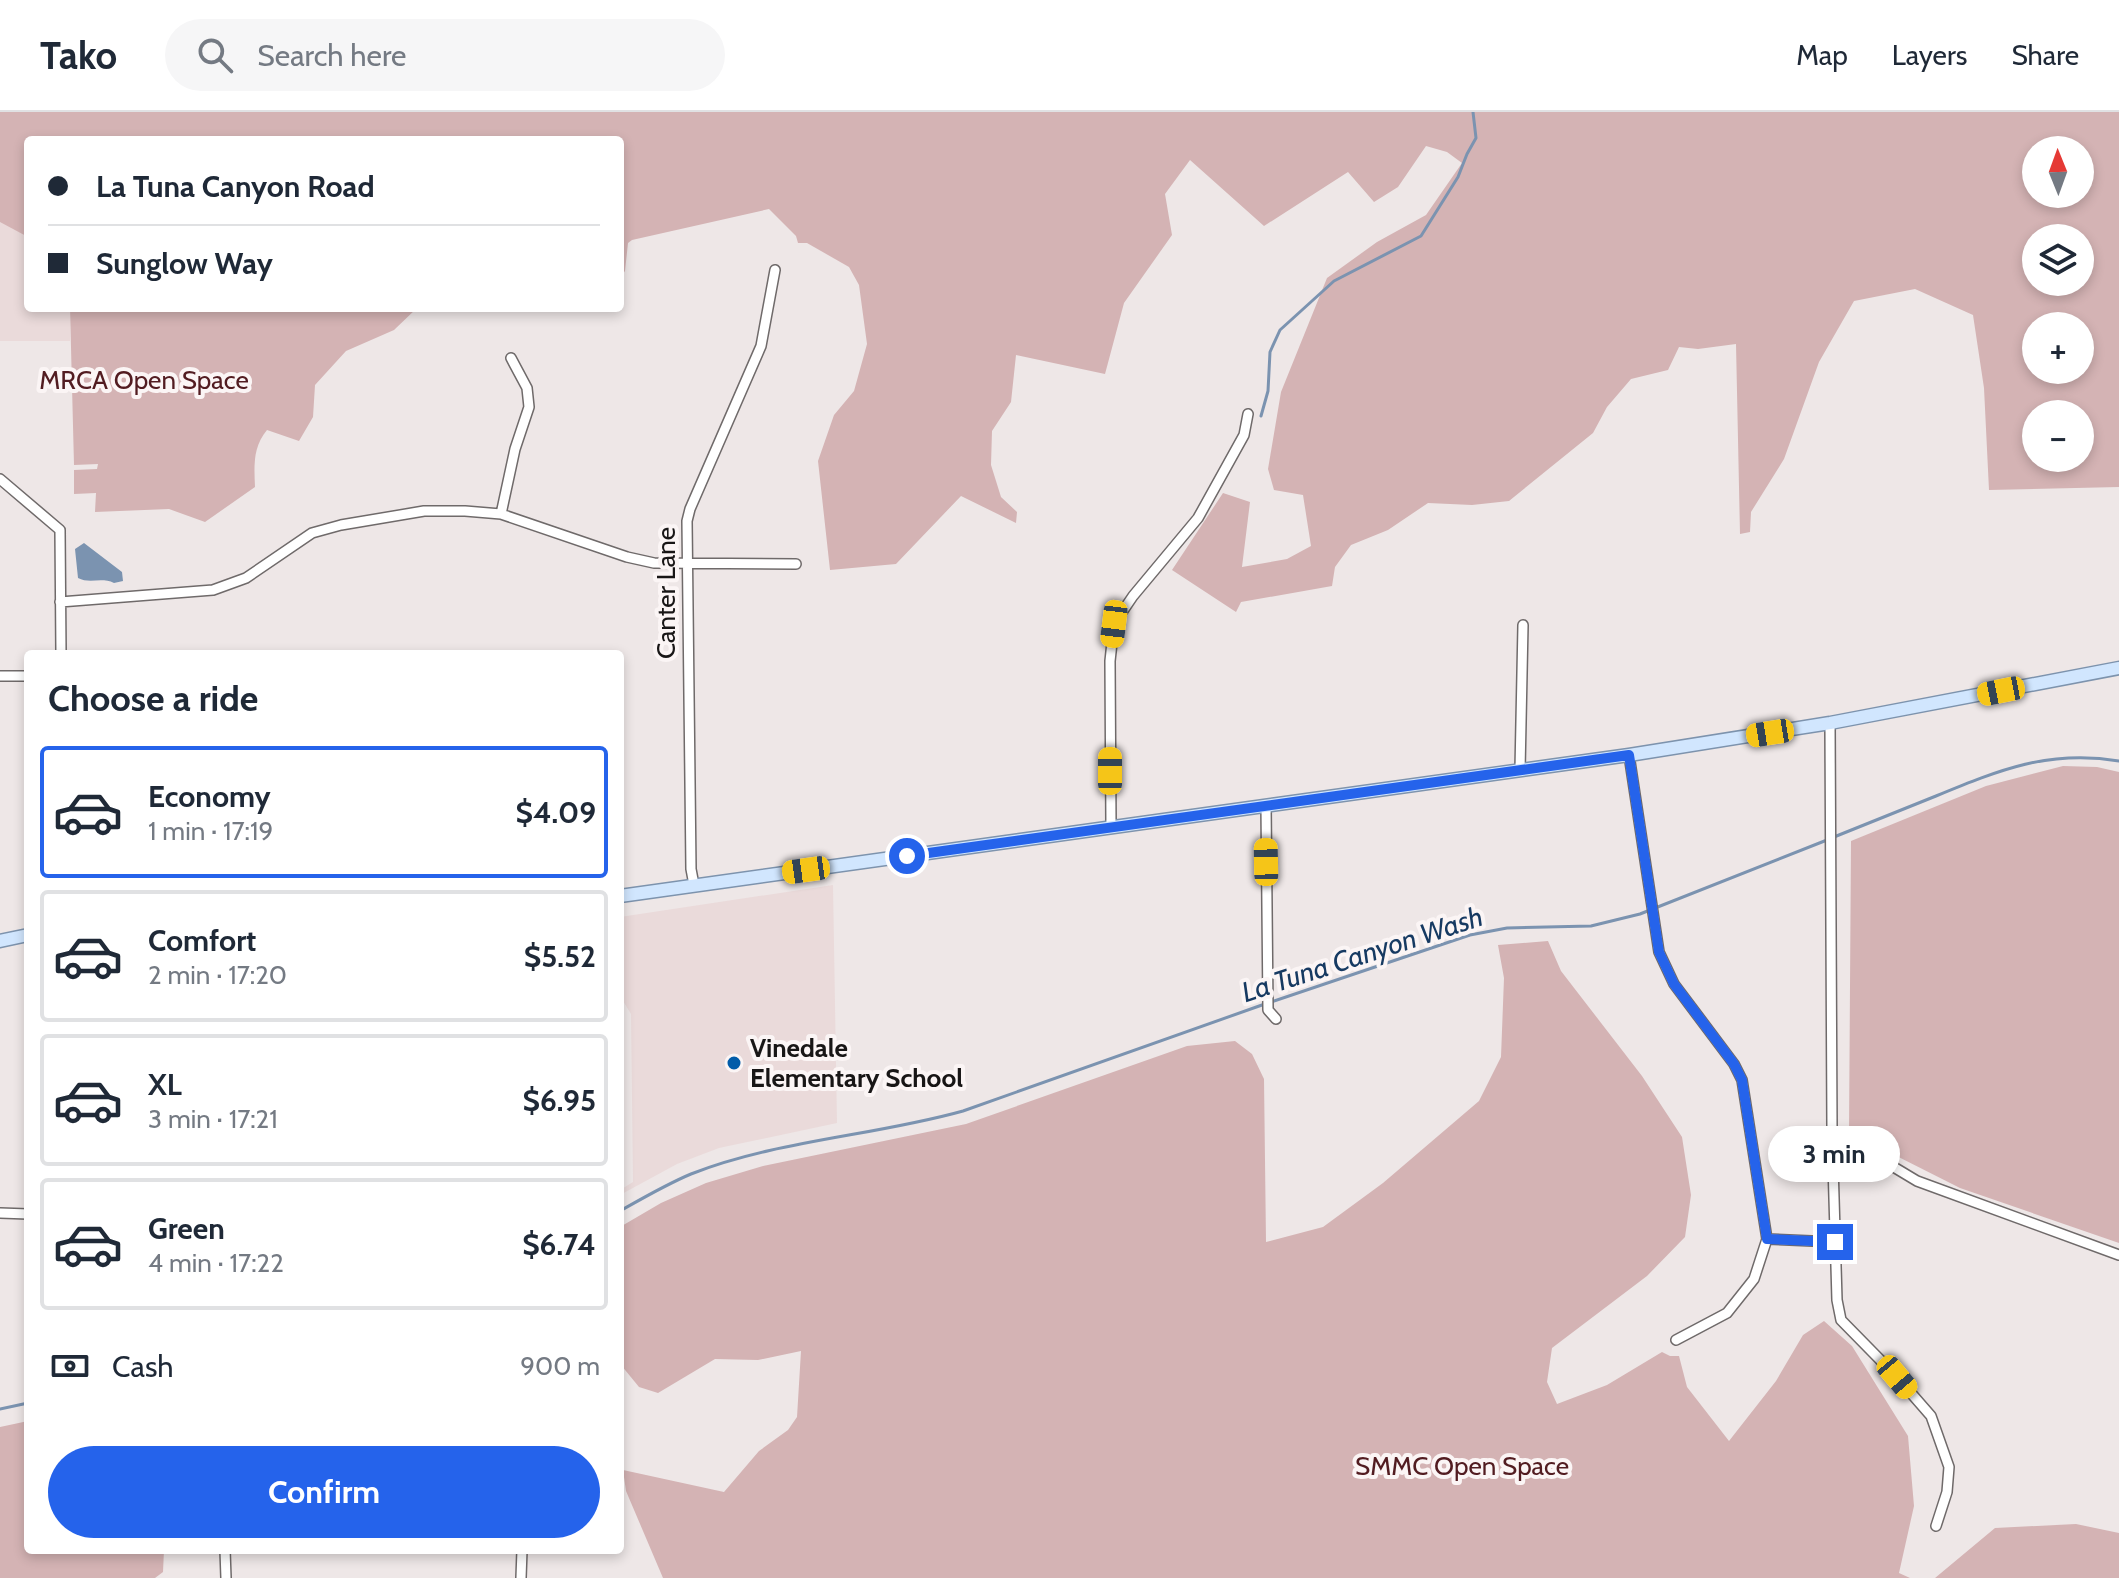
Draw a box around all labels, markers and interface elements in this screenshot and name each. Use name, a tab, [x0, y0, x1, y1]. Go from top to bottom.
search box	[165, 19, 725, 91]
text: Tako	[40, 32, 117, 79]
icon: search	[193, 33, 237, 77]
text: Search here	[257, 37, 406, 74]
text: Map	[1796, 38, 1848, 72]
text: Layers	[1892, 38, 1967, 72]
text: Share	[2011, 38, 2079, 72]
north arrow	[2022, 136, 2094, 208]
map controls	[2022, 136, 2094, 472]
text: La Tuna Canyon Road	[96, 168, 375, 205]
button: layers	[2022, 224, 2094, 296]
text: Sunglow Way	[96, 245, 273, 282]
button: +	[2022, 312, 2094, 384]
park label: MRCA Open Space	[39, 364, 249, 396]
button: −	[2022, 400, 2094, 472]
street label: Canter Lane	[650, 527, 682, 659]
car	[1099, 599, 1129, 649]
car	[1975, 675, 2027, 707]
text: Choose a ride	[48, 676, 258, 720]
car	[1744, 717, 1796, 749]
car	[1098, 747, 1122, 795]
icon: car	[52, 776, 124, 848]
text: Economy	[148, 778, 271, 815]
text: $4.09	[516, 794, 596, 831]
text: 1 min · 17:19	[148, 815, 273, 847]
route start	[889, 838, 925, 874]
car	[1254, 838, 1278, 886]
car	[781, 855, 831, 885]
water label: La Tuna Canyon Wash	[1237, 899, 1487, 1009]
icon: car	[52, 920, 124, 992]
text: Comfort	[148, 922, 256, 959]
text: $5.52	[524, 938, 596, 975]
text: 2 min · 17:20	[148, 959, 287, 991]
place label: Vinedale Elementary School	[750, 1032, 963, 1094]
marker: Vinedale Elementary School	[725, 1054, 743, 1072]
icon: car	[52, 1064, 124, 1136]
text: XL	[148, 1066, 182, 1103]
text: $6.95	[523, 1082, 596, 1119]
text: 3 min · 17:21	[148, 1103, 278, 1135]
callout: 3 min	[1769, 1126, 1901, 1182]
text: 3 min	[1802, 1138, 1866, 1170]
icon: car	[52, 1208, 124, 1280]
text: Green	[148, 1210, 225, 1247]
route end	[1817, 1224, 1853, 1260]
text: $6.74	[522, 1226, 596, 1263]
text: 4 min · 17:22	[148, 1247, 284, 1279]
icon: cash	[48, 1344, 92, 1388]
text: Cash	[112, 1348, 174, 1385]
text: 900 m	[520, 1350, 600, 1382]
car	[1872, 1351, 1922, 1403]
button: Confirm	[48, 1446, 600, 1538]
park label: SMMC Open Space	[1355, 1450, 1569, 1482]

